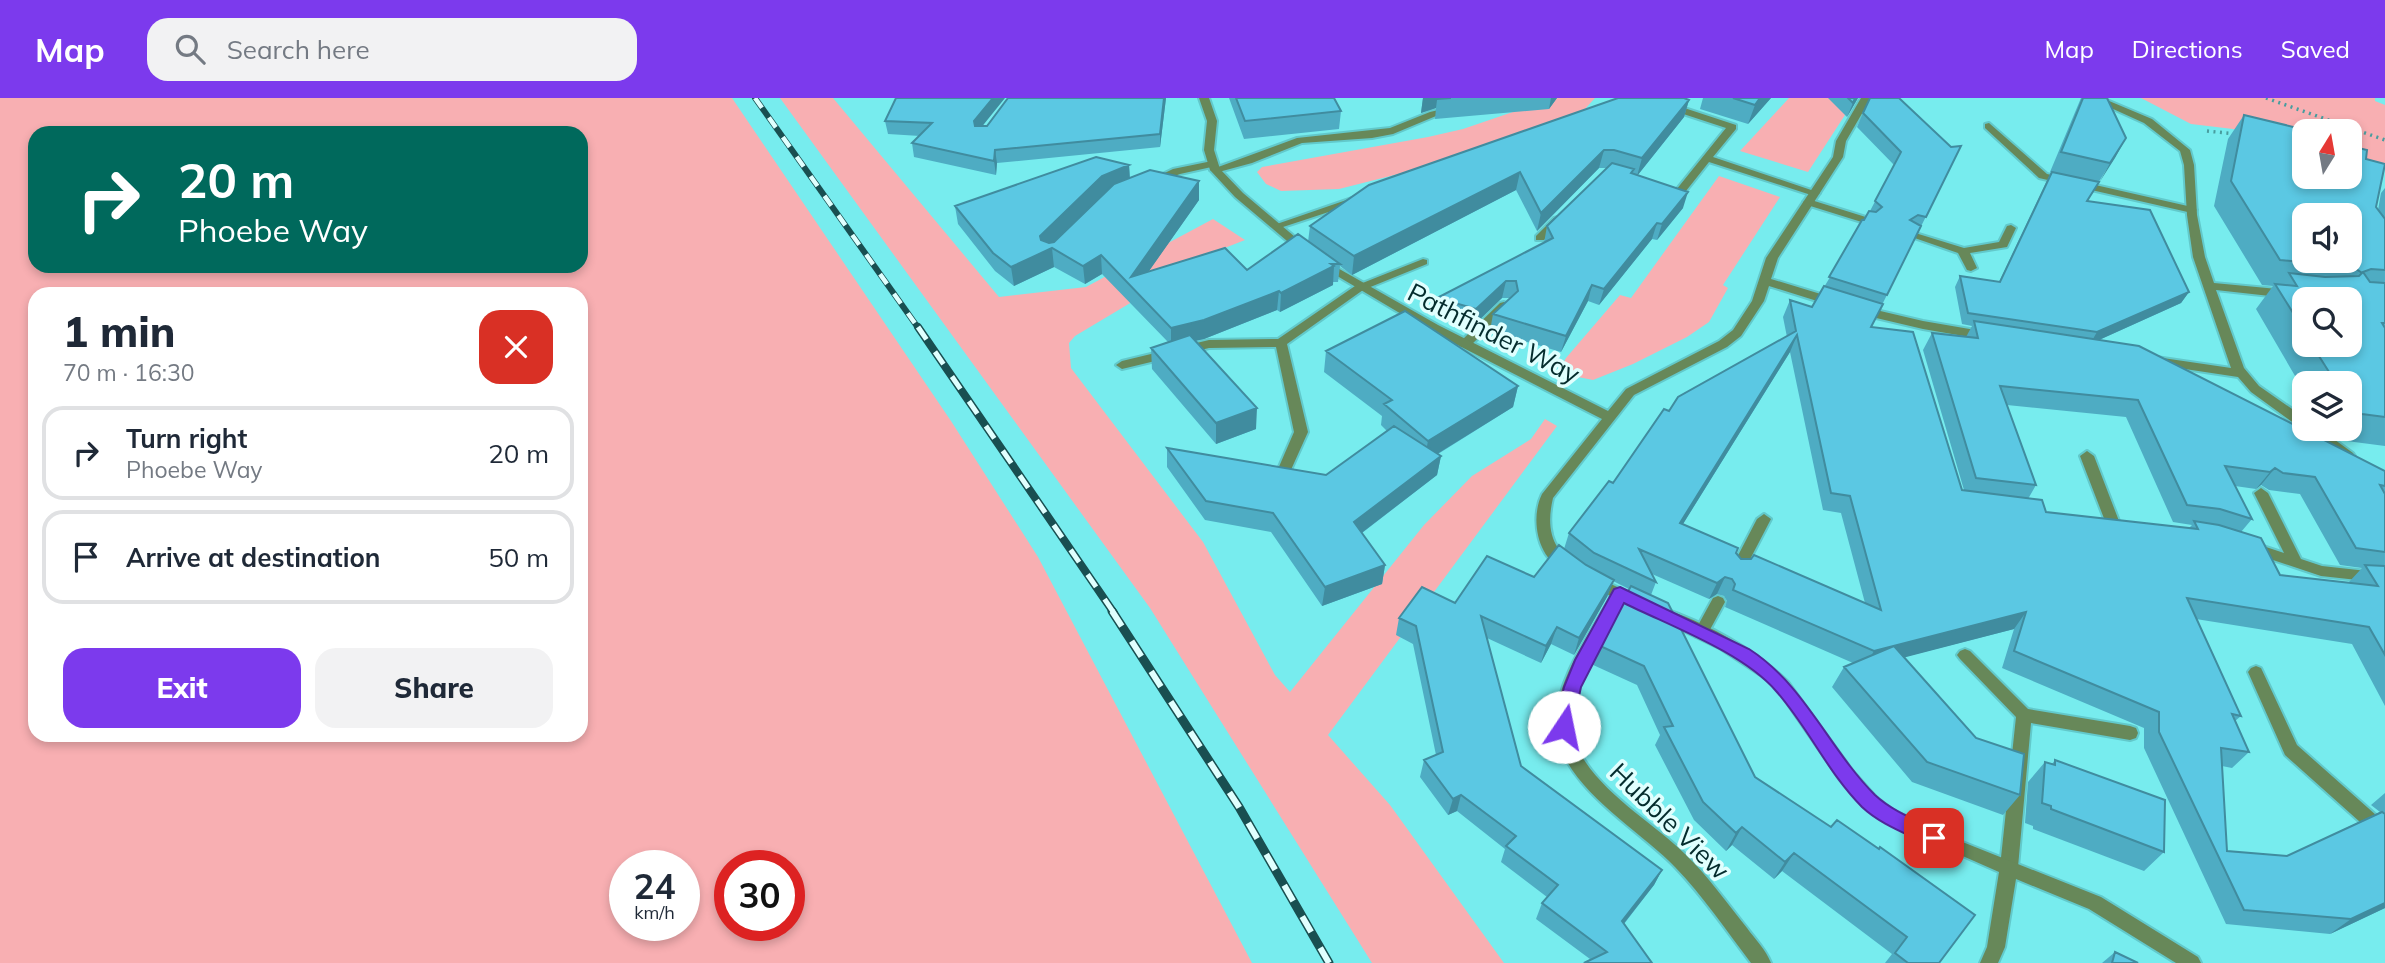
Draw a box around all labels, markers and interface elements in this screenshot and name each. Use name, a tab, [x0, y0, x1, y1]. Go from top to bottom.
search box	[147, 18, 637, 81]
text: Map	[35, 29, 105, 70]
icon: search	[171, 30, 209, 68]
text: Search here	[227, 33, 370, 66]
text: Map	[2044, 34, 2094, 64]
text: Directions	[2132, 34, 2243, 64]
text: Saved	[2281, 34, 2350, 64]
north arrow	[2292, 119, 2362, 189]
map controls	[2292, 119, 2362, 441]
text: 20 m	[178, 149, 294, 210]
icon: right	[63, 154, 154, 245]
button: sound	[2292, 203, 2362, 273]
text: Phoebe Way	[178, 210, 368, 250]
street label: Pathfinder Way	[1402, 275, 1586, 391]
button: search	[2292, 287, 2362, 357]
text: 1 min	[63, 305, 176, 358]
button: close	[479, 310, 553, 384]
text: 70 m · 16:30	[63, 358, 195, 387]
button: layers	[2292, 371, 2362, 441]
text: Turn right	[126, 422, 247, 455]
icon: right	[67, 434, 105, 472]
text: 20 m	[488, 437, 549, 470]
text: Phoebe Way	[126, 455, 263, 484]
icon: arrive	[67, 538, 105, 576]
text: Arrive at destination	[126, 541, 381, 574]
text: 50 m	[488, 541, 549, 574]
button: Exit	[63, 648, 301, 728]
button: Share	[315, 648, 553, 728]
position arrow	[1527, 690, 1601, 764]
street label: Hubble View	[1603, 756, 1737, 886]
pin	[1904, 808, 1964, 868]
icon: arrive	[1915, 819, 1953, 857]
speed limit sign: 30	[714, 850, 805, 941]
text: 24	[633, 864, 676, 908]
text: km/h	[634, 901, 675, 924]

